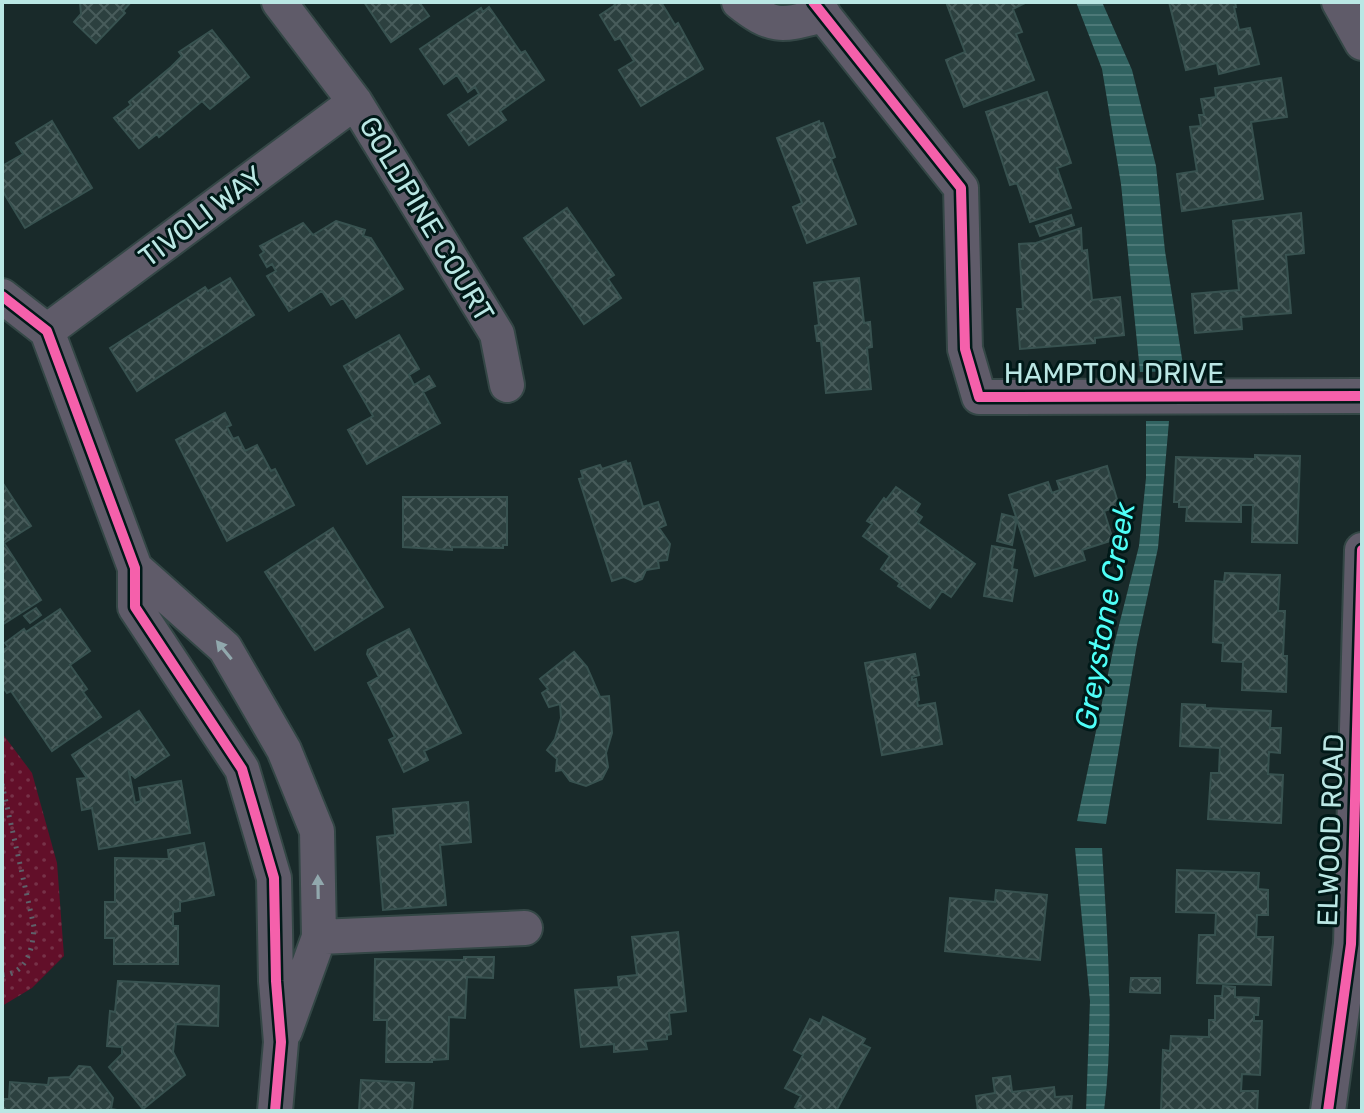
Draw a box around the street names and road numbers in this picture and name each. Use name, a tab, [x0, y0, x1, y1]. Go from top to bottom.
street label: GOLDPINE COURT	[352, 111, 501, 328]
street label: TIVOLI WAY	[133, 159, 270, 274]
street label: HAMPTON DRIVE	[1004, 357, 1224, 390]
street label: ELWOOD ROAD	[1311, 733, 1350, 927]

